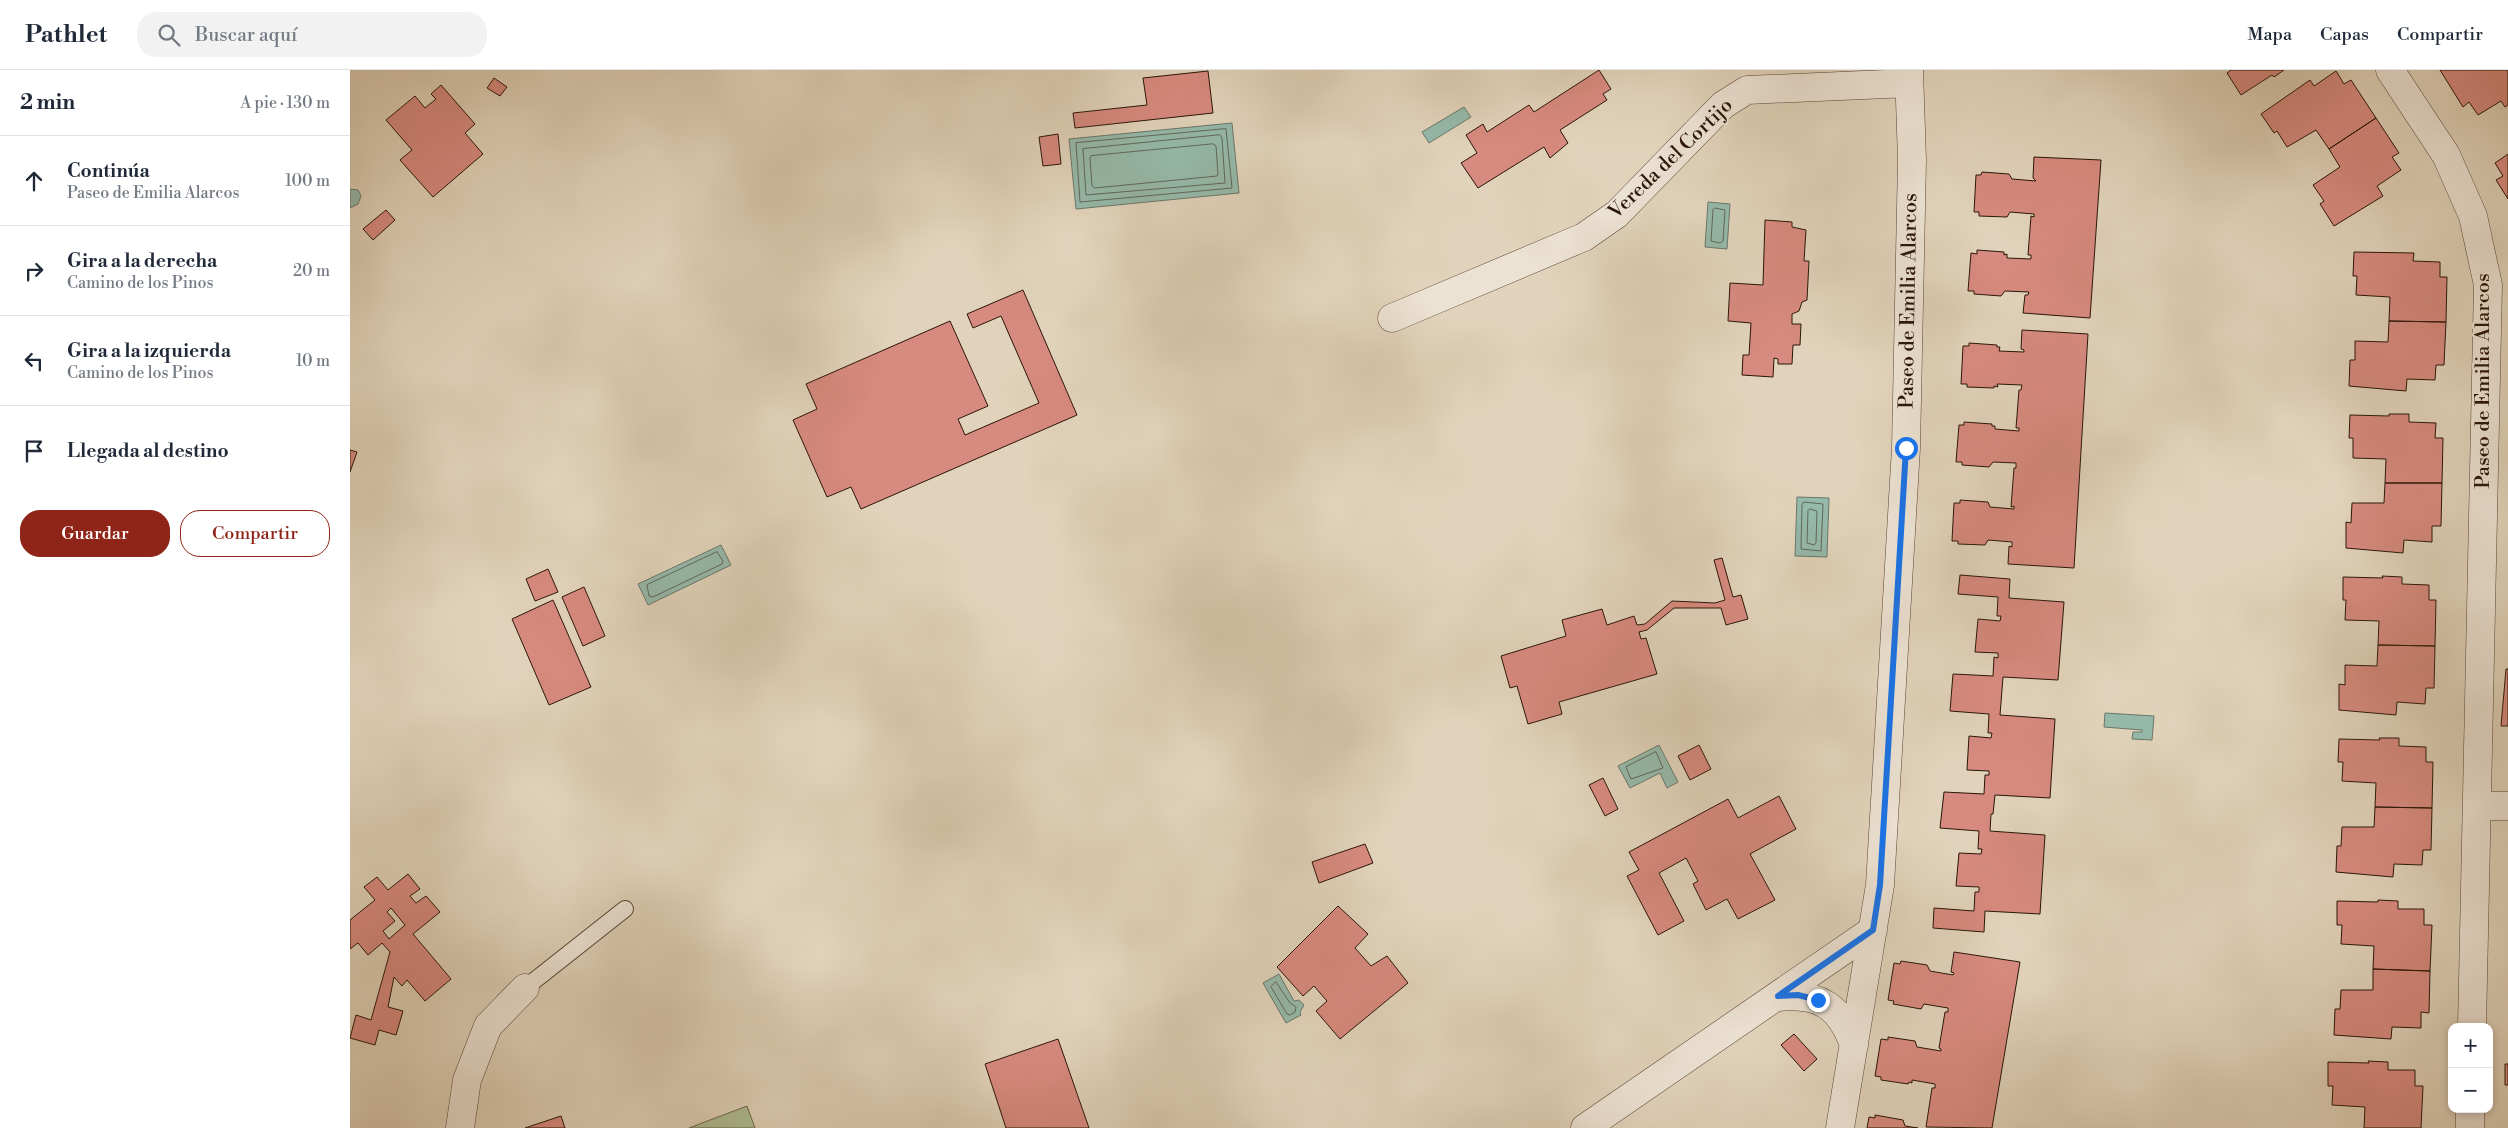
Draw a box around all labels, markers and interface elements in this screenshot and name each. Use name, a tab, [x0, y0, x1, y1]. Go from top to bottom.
search box	[137, 12, 487, 57]
text: Pathlet	[25, 20, 107, 50]
icon: search	[155, 21, 183, 49]
text: Buscar aquí	[195, 23, 297, 47]
text: Mapa	[2248, 23, 2292, 46]
text: Capas	[2320, 23, 2369, 46]
text: Compartir	[2397, 23, 2483, 46]
text: 2 min	[20, 90, 75, 116]
text: A pie · 130 m	[240, 93, 330, 113]
street label: Vereda del Cortijo	[1603, 93, 1739, 226]
text: Continúa	[67, 159, 150, 183]
icon: ahead	[20, 167, 48, 195]
text: 100 m	[285, 171, 330, 191]
text: Paseo de Emilia Alarcos	[67, 183, 239, 203]
street label: Paseo de Emilia Alarcos	[1895, 193, 1923, 409]
text: Gira a la derecha	[67, 249, 217, 273]
icon: right	[20, 257, 48, 285]
text: 20 m	[293, 261, 330, 281]
text: Camino de los Pinos	[67, 273, 213, 293]
street label: Paseo de Emilia Alarcos	[2471, 273, 2496, 489]
text: Gira a la izquierda	[67, 339, 231, 363]
icon: left	[20, 347, 48, 375]
text: 10 m	[296, 351, 330, 371]
text: Camino de los Pinos	[67, 363, 213, 383]
icon: arrive	[20, 437, 48, 465]
route start	[1895, 437, 1918, 460]
text: Llegada al destino	[67, 439, 229, 463]
button: Guardar	[20, 510, 170, 557]
button: Compartir	[180, 510, 330, 557]
route end	[1807, 989, 1830, 1012]
map controls	[2448, 1023, 2493, 1113]
button: +	[2448, 1023, 2493, 1068]
button: −	[2448, 1068, 2493, 1113]

